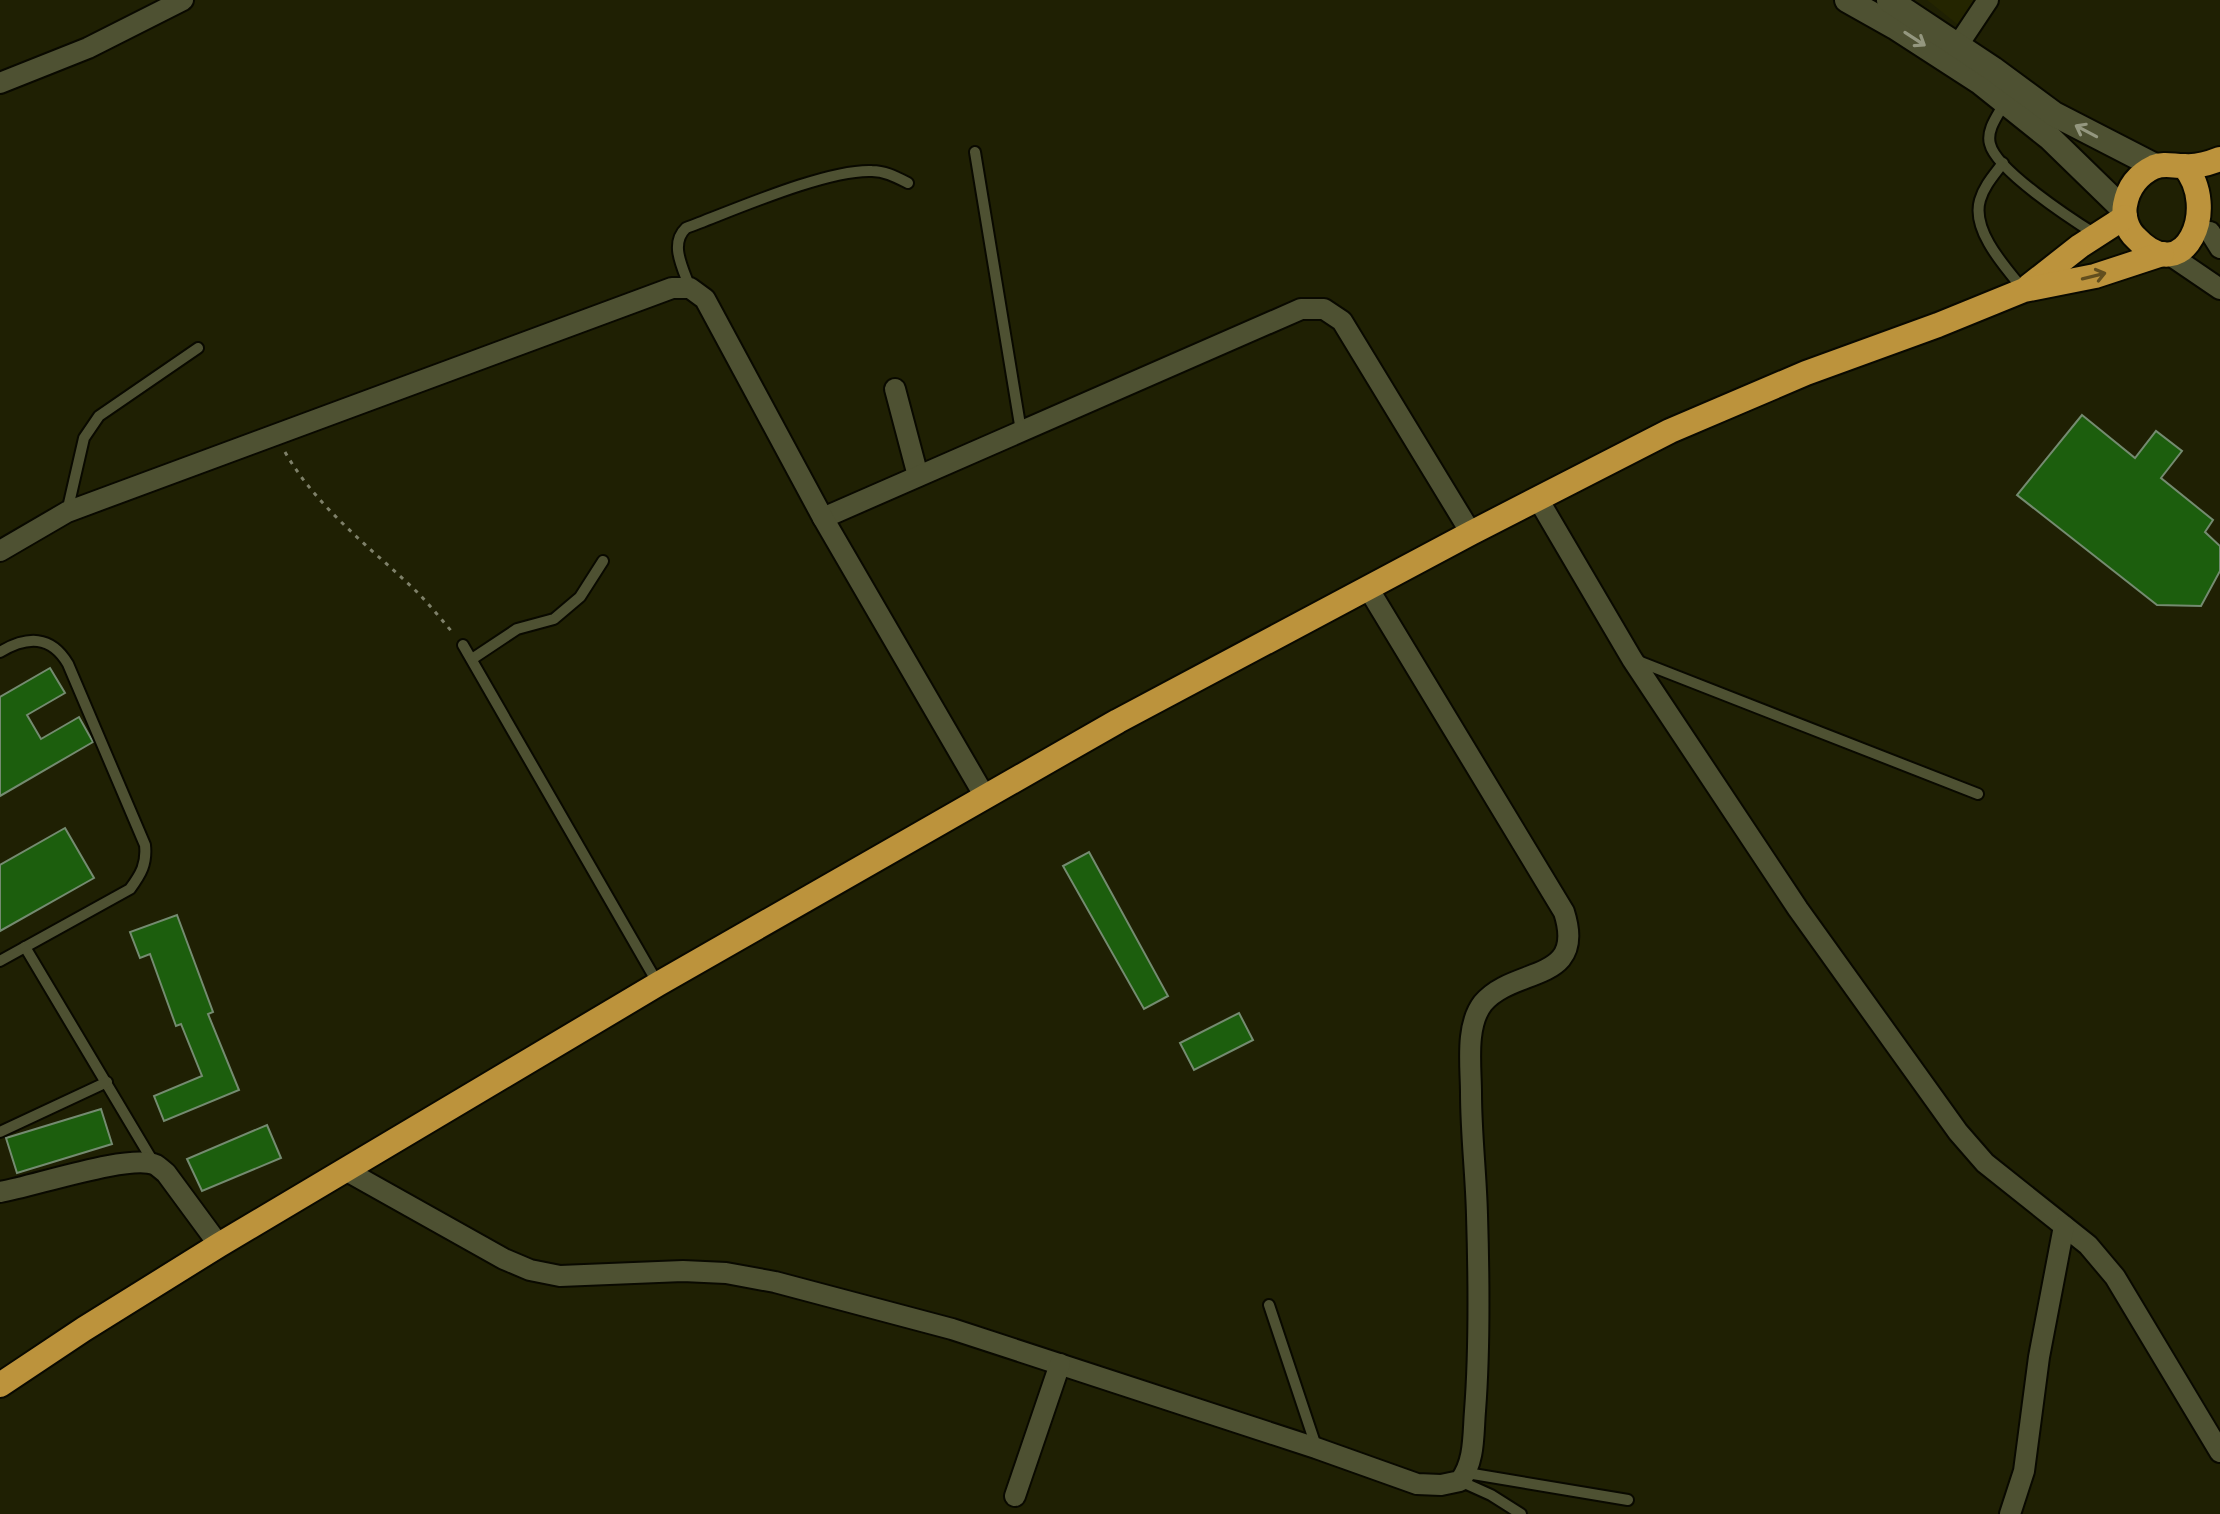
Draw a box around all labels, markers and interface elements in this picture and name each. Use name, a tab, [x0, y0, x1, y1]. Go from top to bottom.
one-way arrow	[1903, 31, 1925, 48]
one-way arrow	[2075, 122, 2098, 138]
one-way arrow	[2080, 267, 2106, 282]

